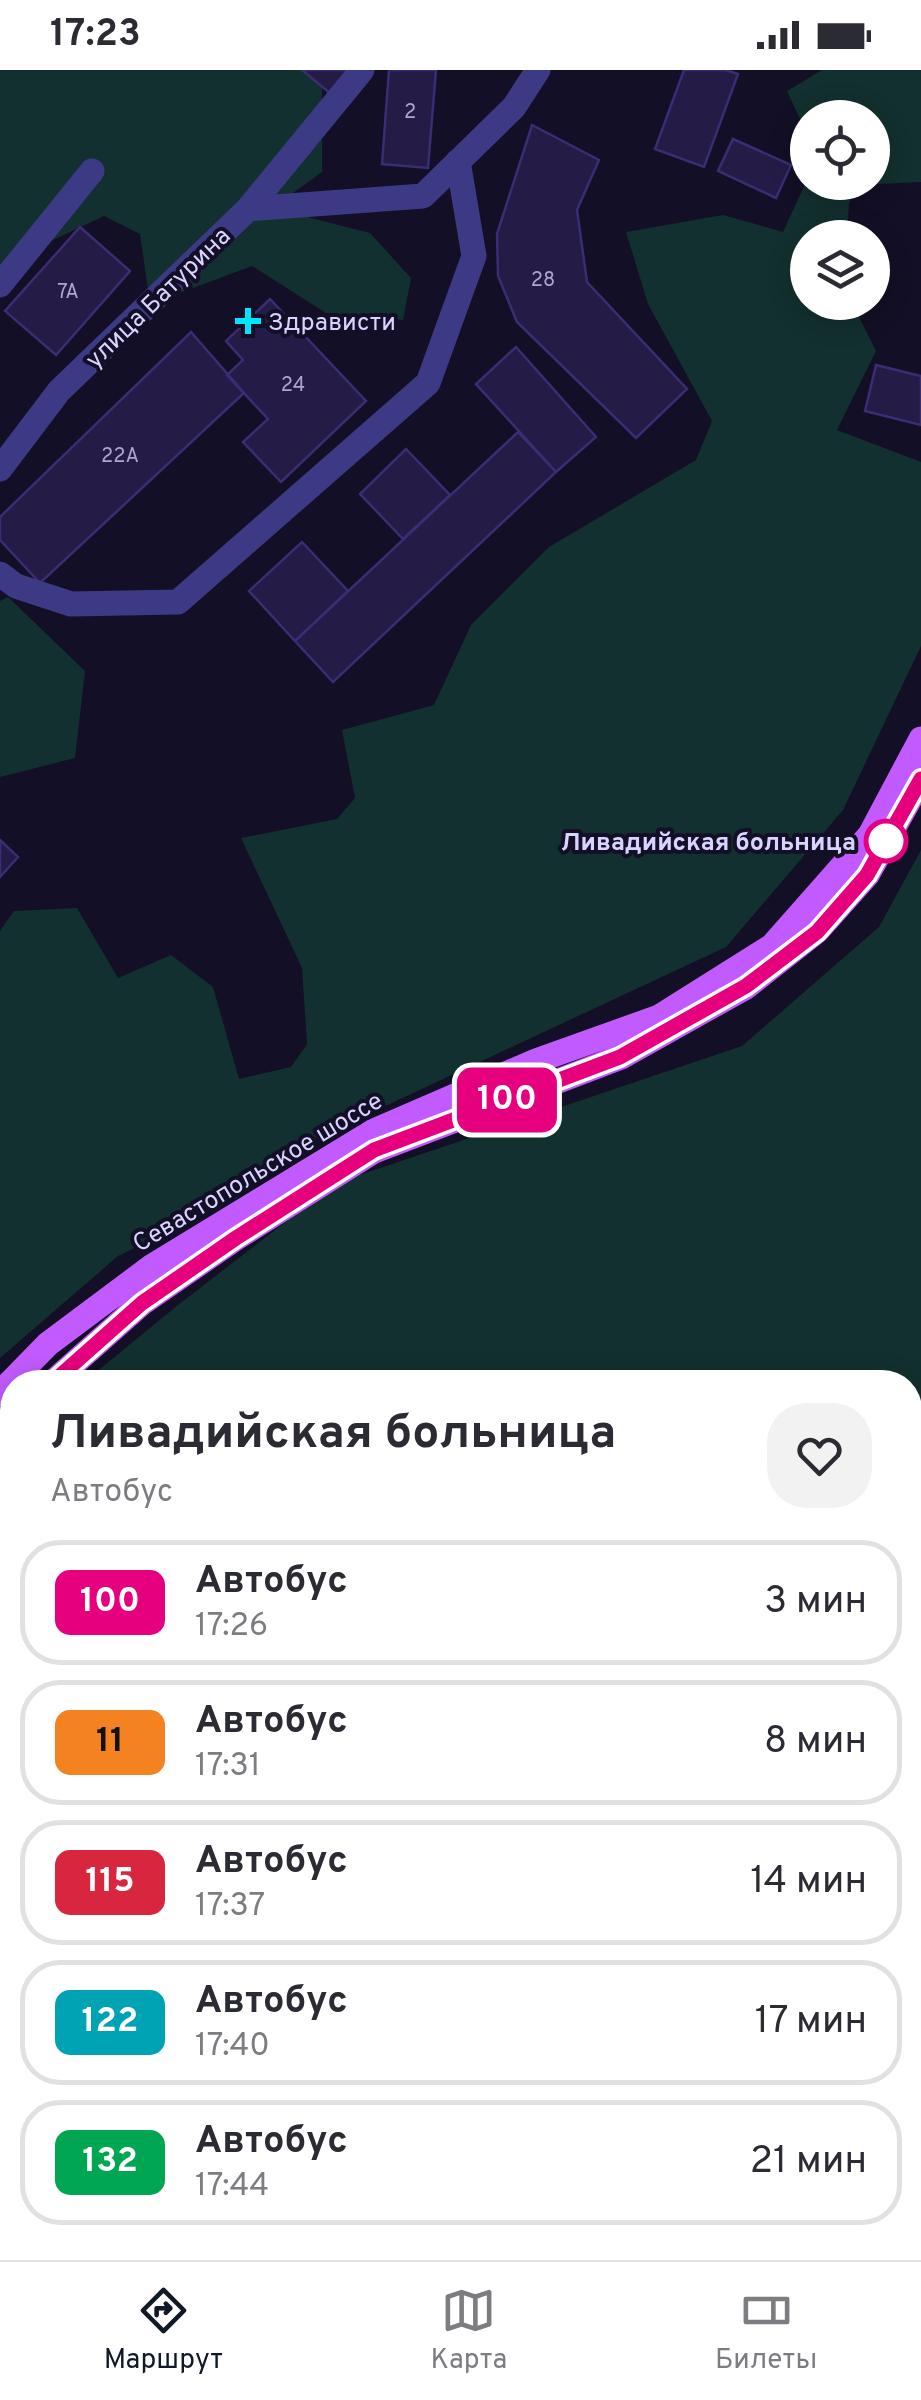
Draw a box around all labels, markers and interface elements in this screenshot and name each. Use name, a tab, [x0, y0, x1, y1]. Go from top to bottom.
text: 17:23	[50, 11, 141, 60]
house number: 2	[404, 100, 416, 126]
map controls	[790, 100, 890, 320]
button: locate	[790, 100, 890, 200]
button: layers	[790, 220, 890, 320]
street label: улица Батурина	[80, 222, 239, 377]
house number: 28	[531, 268, 555, 294]
house number: 7А	[57, 280, 79, 306]
place label: Здрависти	[268, 308, 396, 340]
marker: Здрависти	[237, 310, 259, 332]
house number: 24	[281, 373, 305, 399]
house number: 22А	[101, 444, 139, 470]
marker: Ливадийская больница	[865, 820, 907, 862]
place label: Ливадийская больница	[561, 828, 856, 860]
line badge: 100	[450, 1068, 564, 1132]
text: 100	[477, 1078, 537, 1122]
street label: Севастопольское шоссе	[128, 1086, 389, 1261]
button: heart	[767, 1403, 872, 1508]
text: Ливадийская больница	[50, 1405, 616, 1465]
text: Автобус	[50, 1473, 173, 1513]
text: Автобус	[195, 1558, 348, 1607]
text: 3 мин	[764, 1578, 867, 1627]
text: 100	[80, 1580, 140, 1624]
text: 17:26	[195, 1607, 268, 1647]
text: Автобус	[195, 1698, 348, 1747]
text: 8 мин	[764, 1718, 867, 1767]
text: 11	[96, 1720, 124, 1764]
text: 17:31	[195, 1747, 261, 1787]
text: Автобус	[195, 1838, 348, 1887]
text: 14 мин	[750, 1858, 867, 1907]
text: 115	[85, 1860, 135, 1904]
text: 17:37	[195, 1887, 265, 1927]
text: Автобус	[195, 1978, 348, 2027]
text: 17 мин	[755, 1998, 867, 2047]
text: 122	[82, 2000, 138, 2044]
text: 17:40	[195, 2027, 270, 2067]
text: Автобус	[195, 2118, 348, 2167]
text: 21 мин	[750, 2138, 867, 2187]
text: 132	[82, 2140, 138, 2184]
text: 17:44	[195, 2167, 269, 2207]
tab: Маршрут	[104, 2283, 223, 2379]
tab: Карта	[431, 2283, 507, 2379]
tab: Билеты	[715, 2283, 817, 2379]

